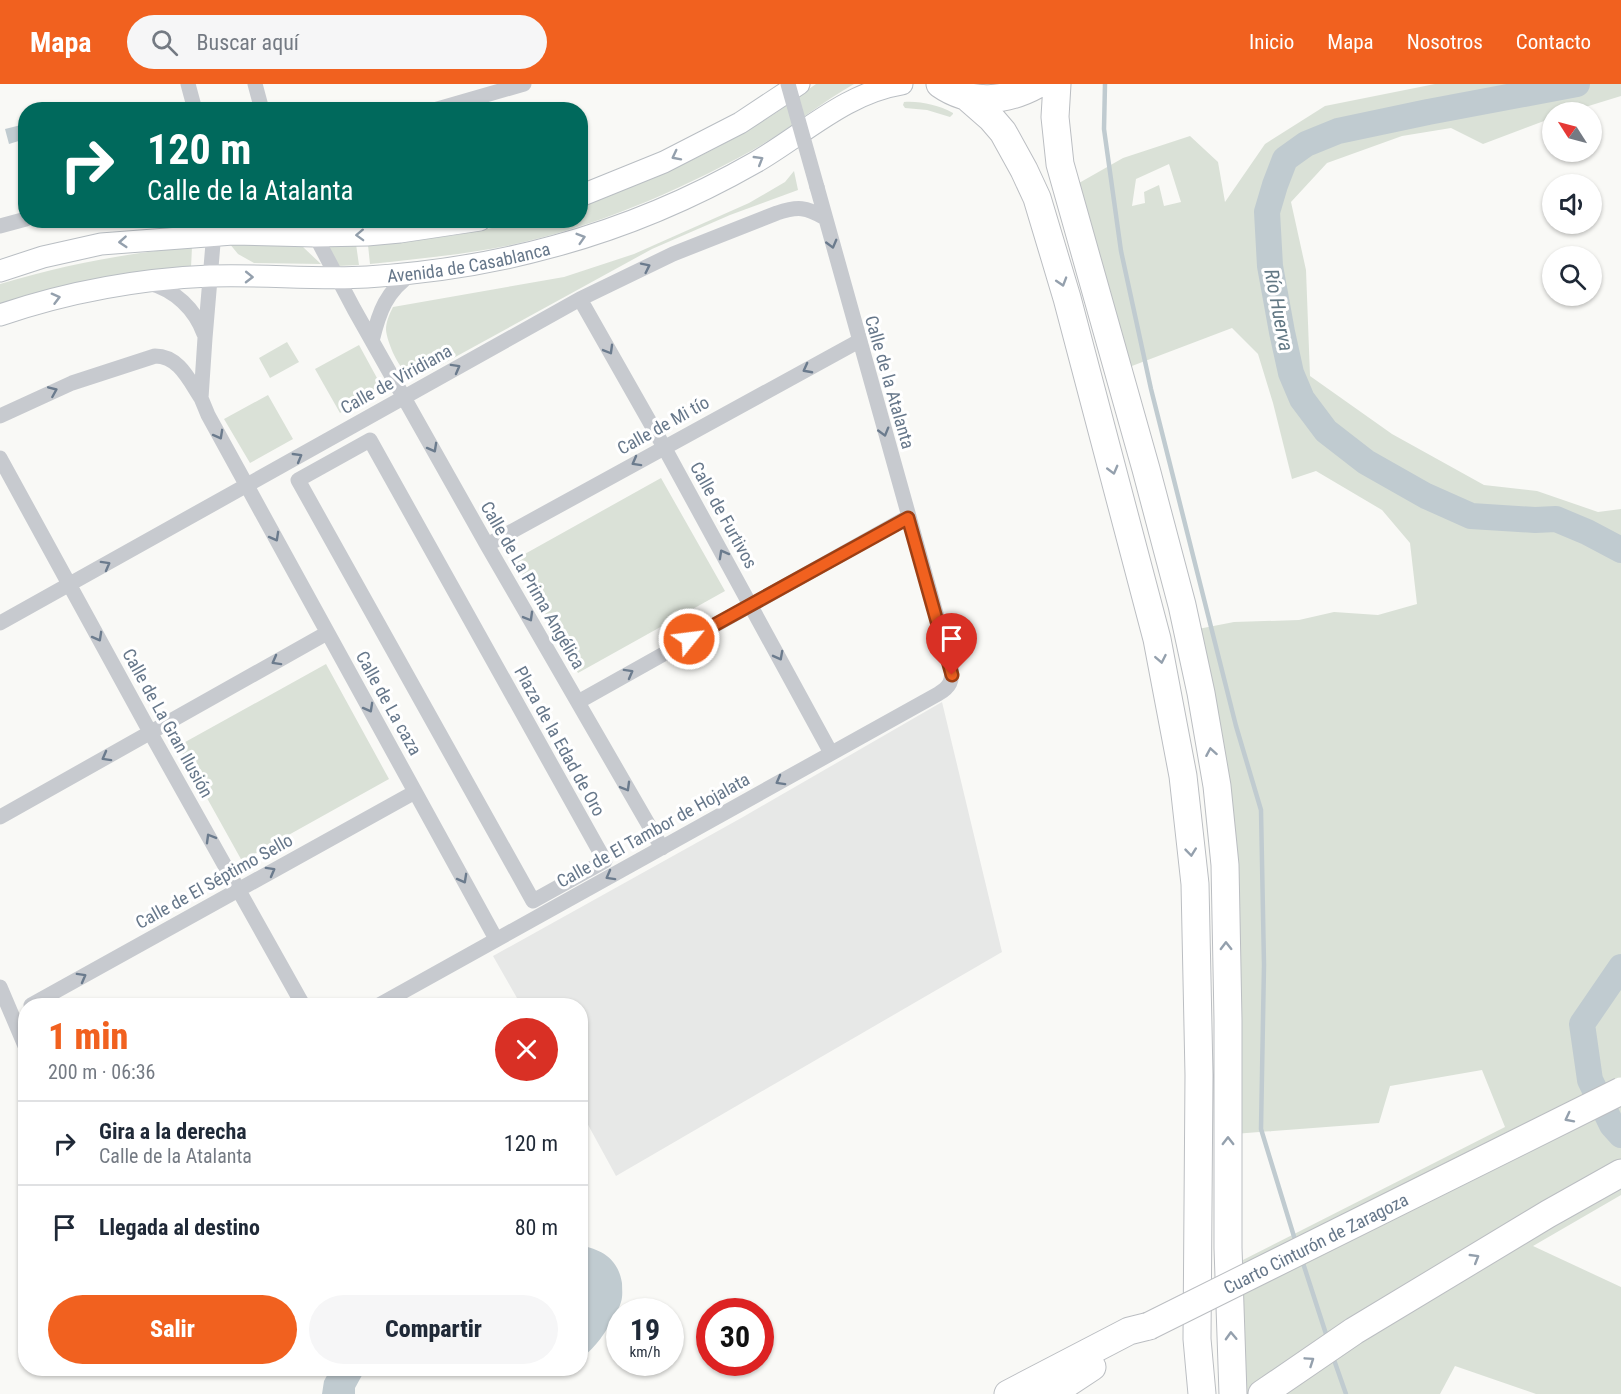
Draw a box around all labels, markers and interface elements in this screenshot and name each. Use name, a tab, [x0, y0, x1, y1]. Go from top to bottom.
search box	[127, 15, 547, 69]
text: Mapa	[30, 26, 91, 59]
icon: search	[148, 26, 181, 59]
text: Buscar aquí	[196, 30, 299, 55]
text: Inicio	[1249, 30, 1294, 54]
text: Mapa	[1327, 30, 1374, 54]
text: Nosotros	[1407, 30, 1483, 54]
text: Contacto	[1516, 30, 1591, 54]
north arrow	[1542, 102, 1602, 162]
map controls	[1542, 102, 1602, 306]
text: 120 m	[147, 125, 252, 174]
icon: right	[48, 126, 126, 204]
one-way arrow	[672, 148, 683, 160]
one-way arrow	[753, 156, 763, 167]
button: sound	[1542, 174, 1602, 234]
text: Calle de la Atalanta	[147, 175, 353, 207]
one-way arrow	[355, 228, 364, 241]
one-way arrow	[575, 233, 586, 245]
one-way arrow	[119, 236, 128, 249]
street label: Avenida de Casablanca	[386, 237, 552, 286]
one-way arrow	[825, 238, 837, 249]
button: search	[1542, 246, 1602, 306]
one-way arrow	[640, 263, 651, 274]
water label: Río Huerva	[1259, 267, 1299, 353]
one-way arrow	[245, 271, 254, 283]
one-way arrow	[1055, 276, 1067, 287]
one-way arrow	[50, 293, 61, 305]
street label: Calle de la Atalanta	[861, 313, 919, 451]
street label: Calle de Viridiana	[337, 340, 455, 418]
one-way arrow	[602, 344, 613, 354]
one-way arrow	[803, 362, 813, 373]
one-way arrow	[449, 364, 460, 375]
one-way arrow	[47, 386, 58, 398]
street label: Calle de Mi tío	[613, 391, 713, 459]
one-way arrow	[877, 426, 889, 437]
one-way arrow	[212, 429, 223, 439]
one-way arrow	[426, 442, 437, 452]
one-way arrow	[292, 453, 302, 464]
one-way arrow	[632, 455, 642, 466]
street label: Calle de Furtivos	[686, 458, 762, 572]
one-way arrow	[1105, 465, 1118, 475]
street label: Calle de La Prima Angélica	[476, 497, 590, 673]
one-way arrow	[268, 531, 279, 542]
one-way arrow	[719, 549, 730, 560]
one-way arrow	[100, 561, 111, 572]
position arrow	[657, 607, 721, 671]
one-way arrow	[522, 611, 534, 622]
pin	[926, 613, 977, 675]
icon: arrive	[935, 622, 968, 655]
one-way arrow	[90, 631, 102, 641]
street label: Calle de La Gran Ilusión	[118, 645, 218, 801]
street label: Calle de La caza	[352, 647, 426, 759]
one-way arrow	[772, 650, 783, 661]
one-way arrow	[272, 654, 282, 665]
one-way arrow	[1154, 654, 1167, 664]
street label: Plaza de la Edad de Oro	[510, 663, 610, 819]
one-way arrow	[623, 669, 633, 680]
one-way arrow	[362, 702, 373, 712]
one-way arrow	[1205, 747, 1218, 757]
one-way arrow	[102, 749, 112, 761]
street label: Calle de El Tambor de Hojalata	[553, 768, 753, 892]
one-way arrow	[776, 774, 786, 785]
one-way arrow	[619, 780, 631, 791]
street label: Calle de El Séptimo Sello	[132, 829, 296, 933]
one-way arrow	[206, 834, 218, 844]
one-way arrow	[1184, 847, 1197, 856]
one-way arrow	[265, 867, 275, 879]
one-way arrow	[605, 869, 616, 880]
one-way arrow	[456, 873, 467, 883]
one-way arrow	[1220, 941, 1233, 950]
one-way arrow	[76, 972, 87, 984]
text: 1 min	[48, 1016, 128, 1058]
button: close	[495, 1018, 558, 1081]
text: 200 m · 06:36	[48, 1060, 155, 1084]
one-way arrow	[1564, 1110, 1575, 1122]
text: Gira a la derecha	[99, 1119, 247, 1144]
icon: right	[48, 1127, 81, 1160]
text: 120 m	[504, 1131, 558, 1156]
one-way arrow	[1222, 1136, 1234, 1145]
text: Calle de la Atalanta	[99, 1144, 252, 1168]
street label: Cuarto Cinturón de Zaragoza	[1220, 1188, 1411, 1298]
icon: arrive	[48, 1211, 81, 1244]
text: Llegada al destino	[99, 1215, 260, 1240]
text: 80 m	[515, 1215, 558, 1240]
one-way arrow	[1469, 1254, 1479, 1265]
button: Salir	[48, 1295, 297, 1364]
button: Compartir	[309, 1295, 558, 1364]
speed limit sign: 30	[696, 1298, 774, 1376]
text: 19	[630, 1312, 660, 1347]
one-way arrow	[1225, 1331, 1237, 1340]
text: km/h	[630, 1343, 660, 1361]
one-way arrow	[1303, 1357, 1314, 1368]

